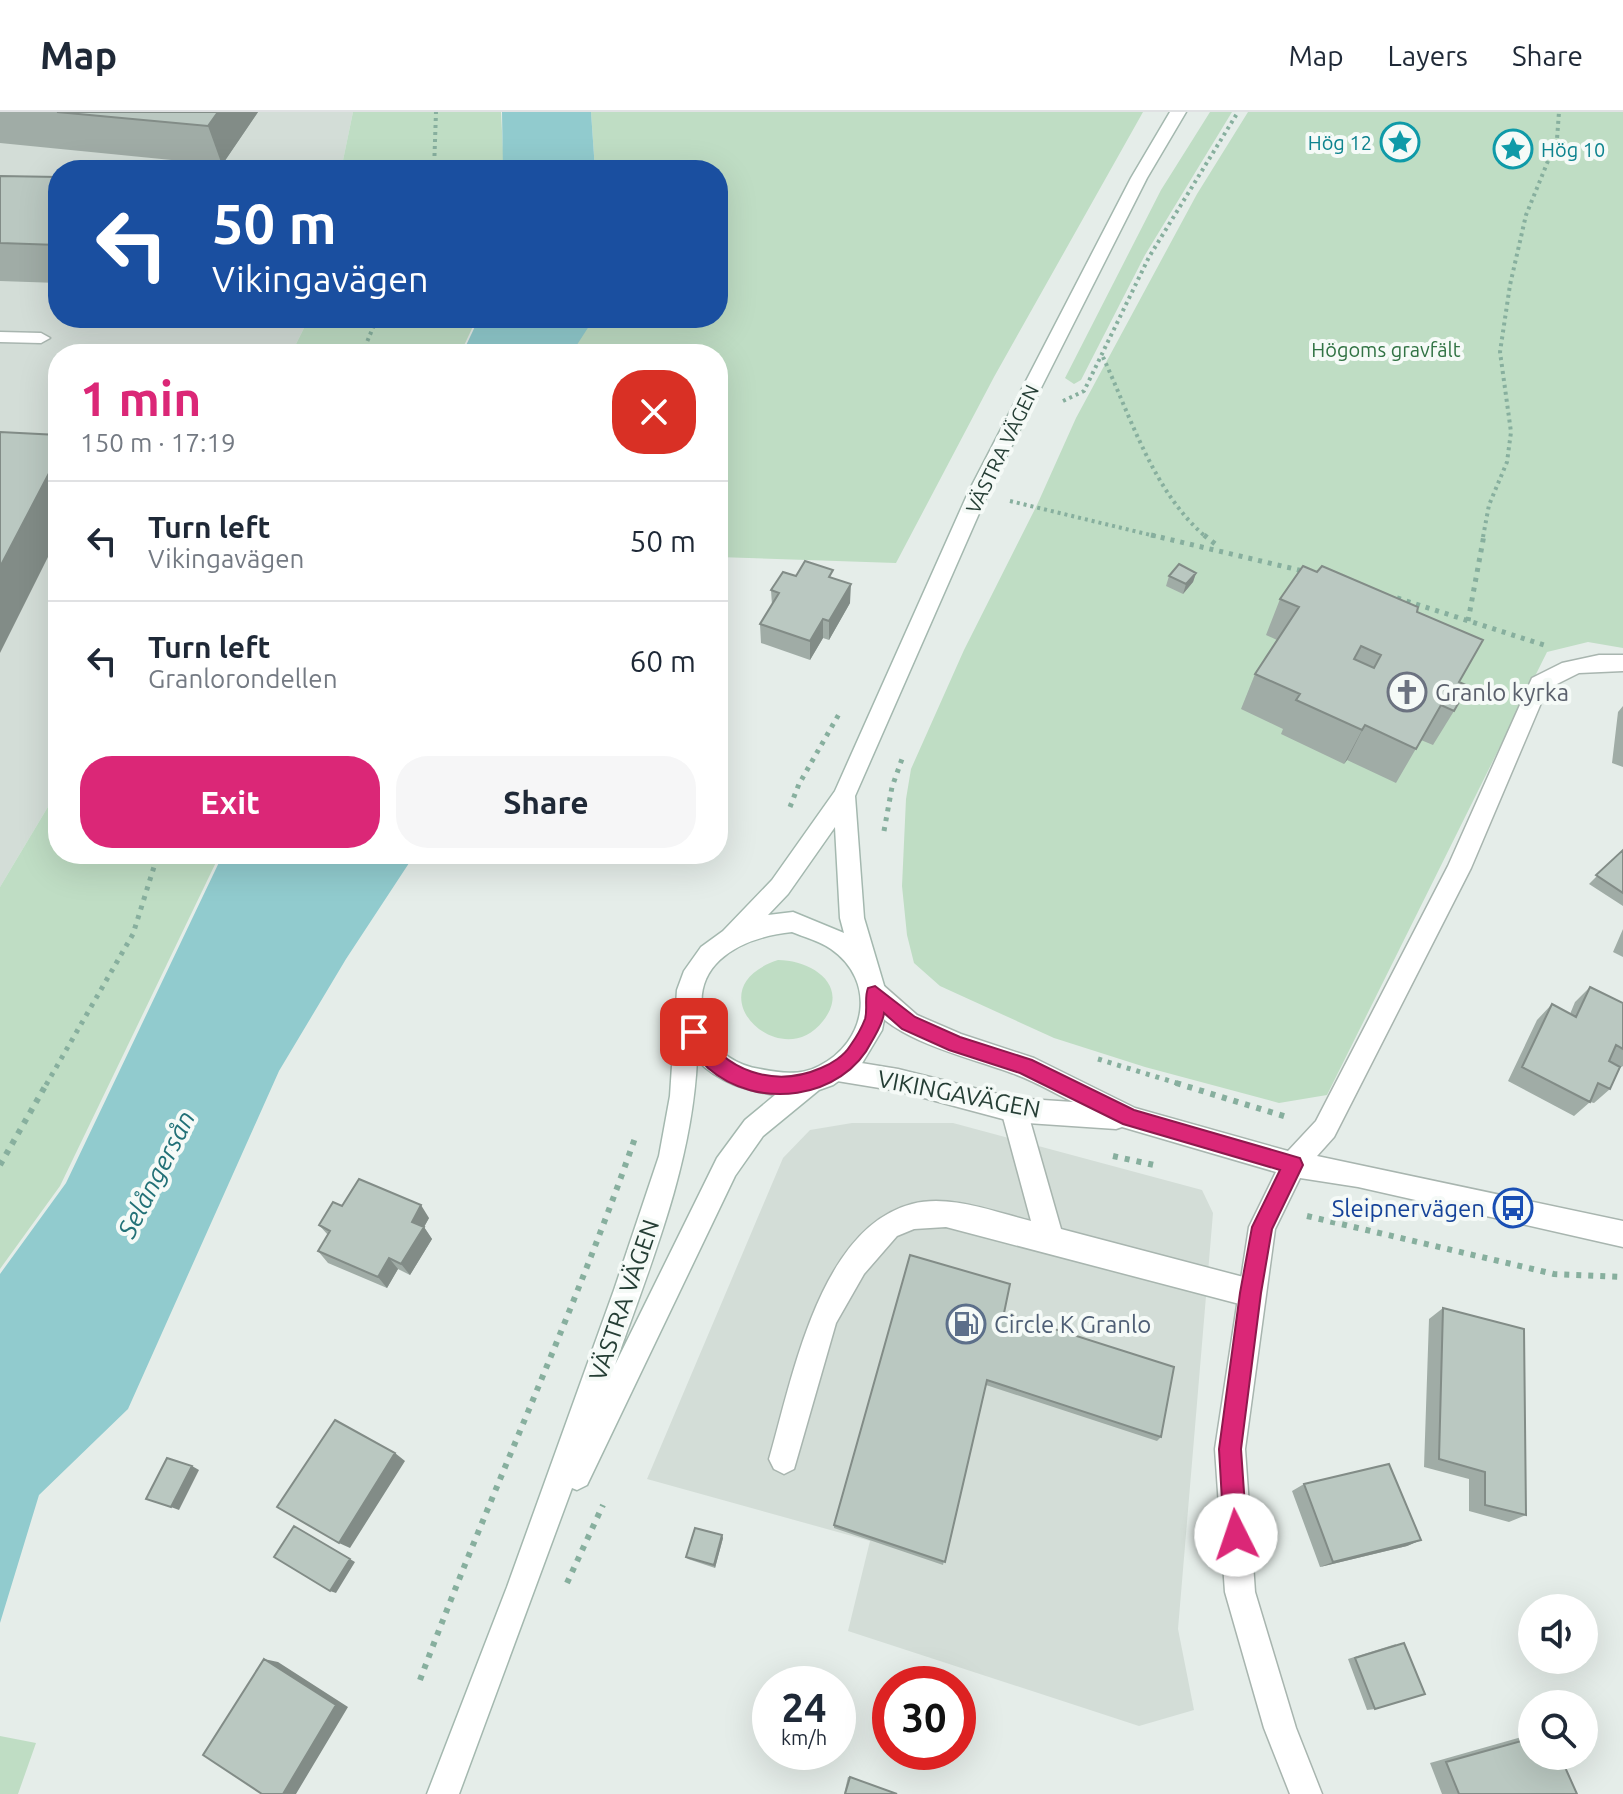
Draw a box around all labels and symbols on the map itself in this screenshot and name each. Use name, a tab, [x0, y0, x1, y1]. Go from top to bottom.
place icon: Hög 12	[1379, 121, 1421, 163]
place icon: Hög 10	[1492, 128, 1534, 170]
place label: Hög 12	[1308, 131, 1372, 154]
place label: Hög 10	[1541, 138, 1605, 161]
park label: Högoms gravfält	[1311, 338, 1461, 361]
street label: VÄSTRA VÄGEN	[961, 381, 1043, 517]
church icon: Granlo kyrka	[1386, 671, 1428, 713]
place label: Granlo kyrka	[1435, 679, 1569, 706]
pin	[660, 998, 728, 1066]
street label: VIKINGAVÄGEN	[875, 1065, 1043, 1123]
water label: Selångersån	[111, 1106, 200, 1243]
bus stop icon: Sleipnervägen	[1492, 1187, 1534, 1229]
place label: Sleipnervägen	[1332, 1195, 1485, 1222]
street label: VÄSTRA VÄGEN	[584, 1216, 664, 1384]
fuel station icon: Circle K Granlo	[945, 1303, 987, 1345]
place label: Circle K Granlo	[994, 1311, 1151, 1338]
position arrow	[1194, 1493, 1278, 1577]
speed limit sign: 30	[872, 1666, 976, 1770]

